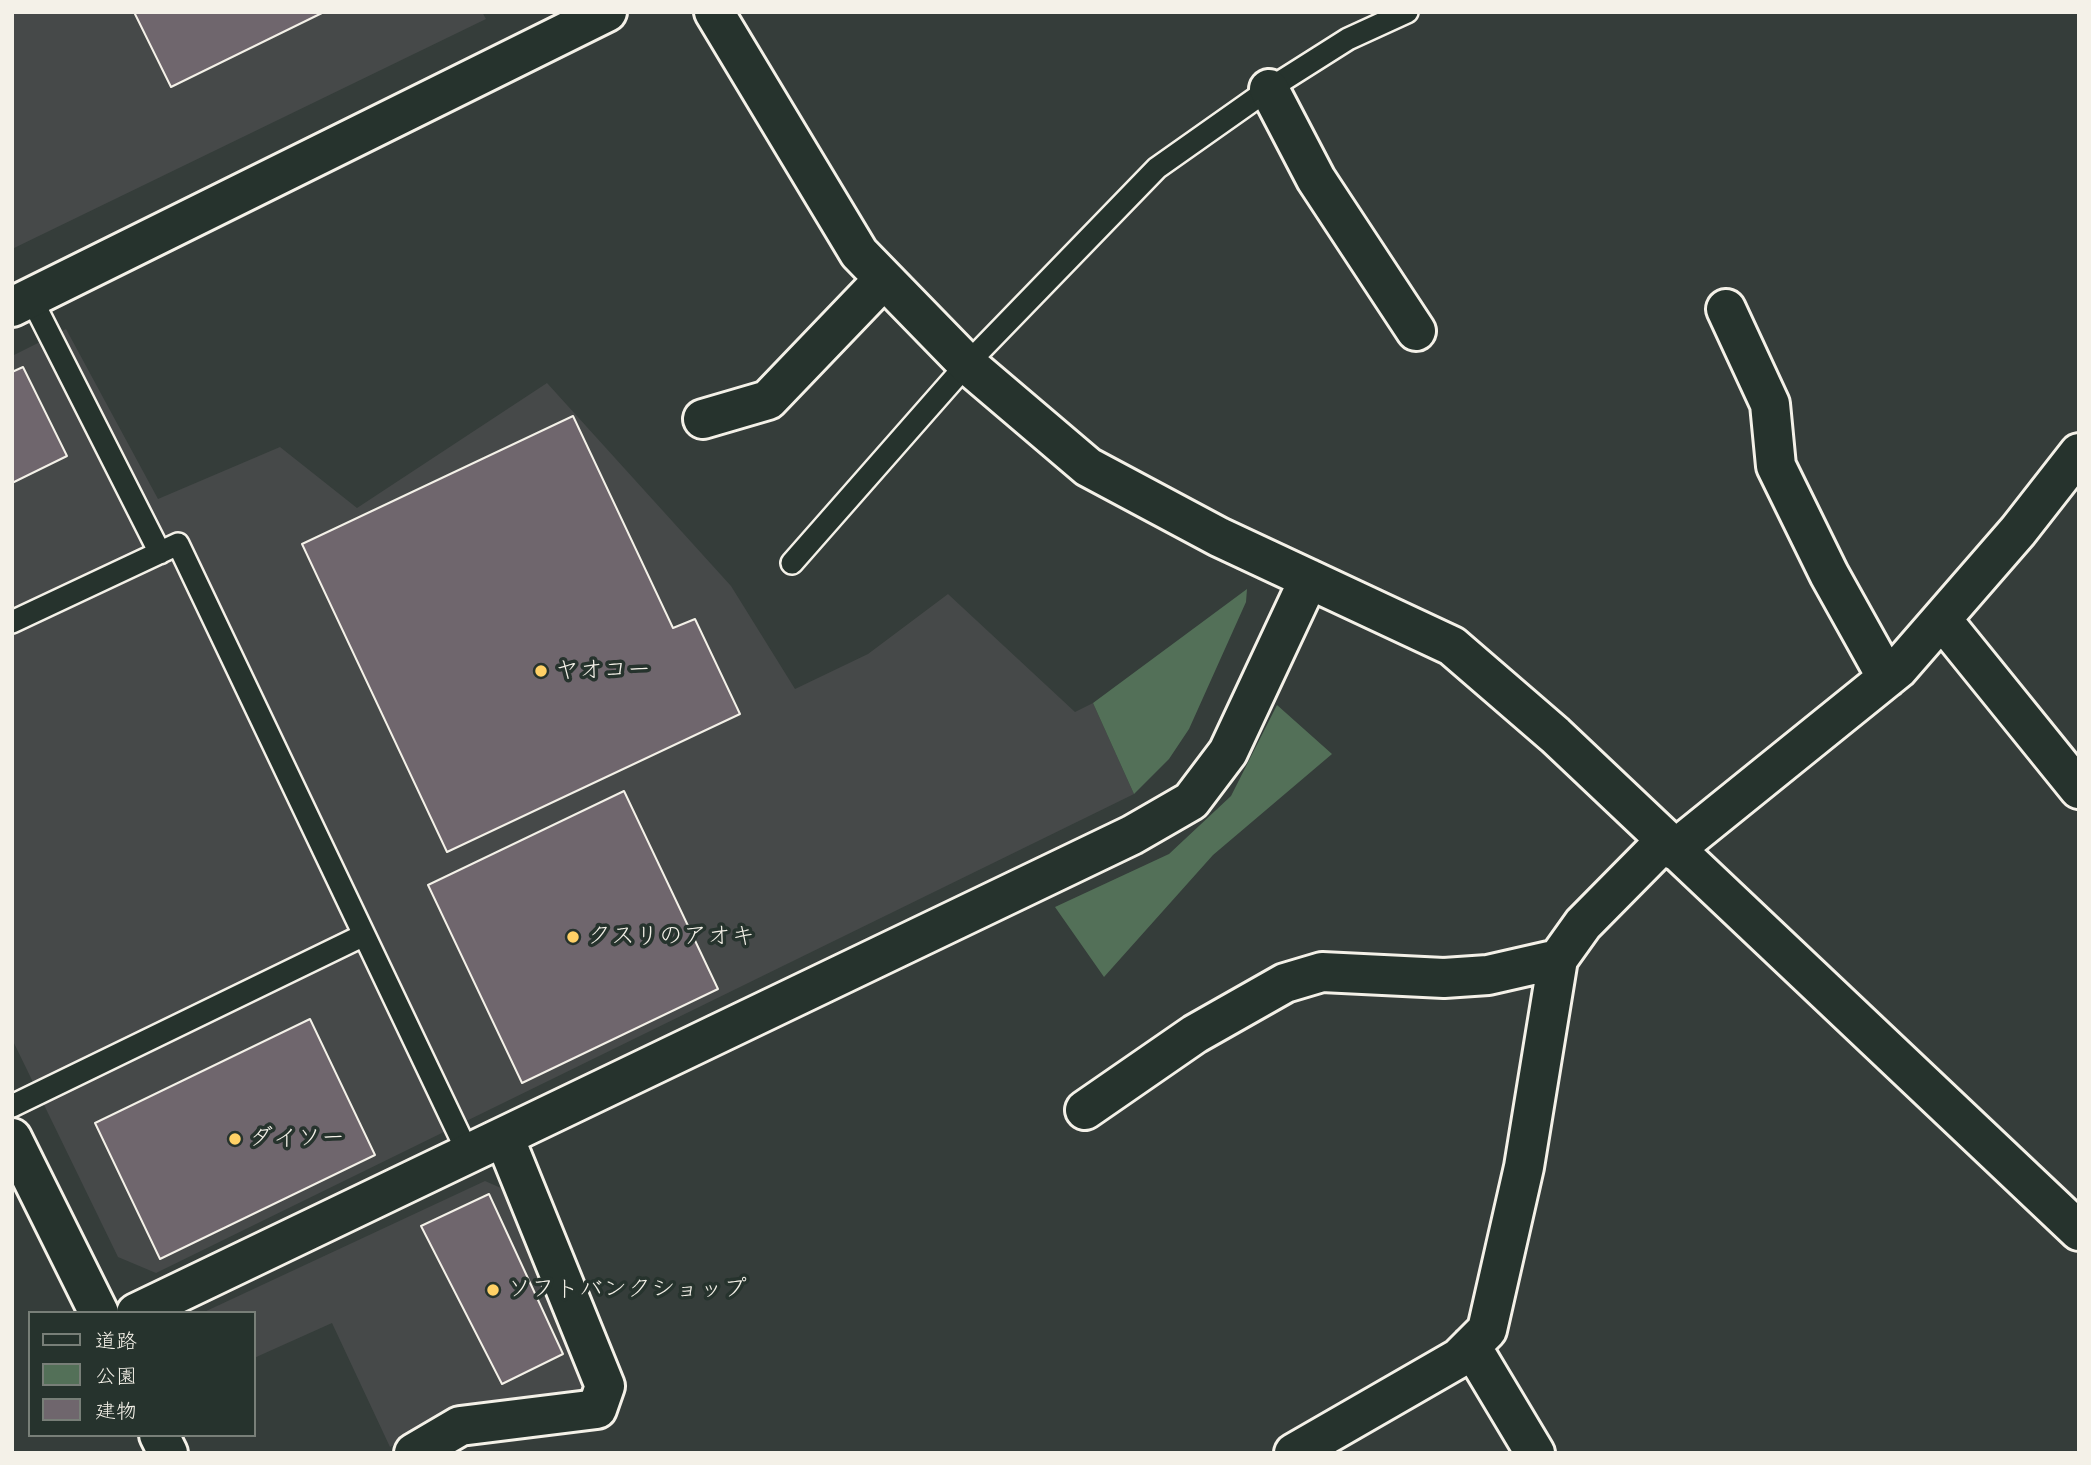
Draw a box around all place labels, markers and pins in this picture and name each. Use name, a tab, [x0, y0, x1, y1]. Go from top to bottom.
place label: ヤオコー	[555, 657, 651, 685]
marker: ヤオコー	[533, 663, 549, 679]
place label: クスリのアオキ	[587, 923, 755, 951]
marker: クスリのアオキ	[565, 929, 581, 945]
place label: ダイソー	[249, 1125, 345, 1153]
marker: ダイソー	[227, 1131, 243, 1147]
place label: ソフトバンクショップ	[507, 1276, 747, 1304]
marker: ソフトバンクショップ	[485, 1282, 501, 1298]

